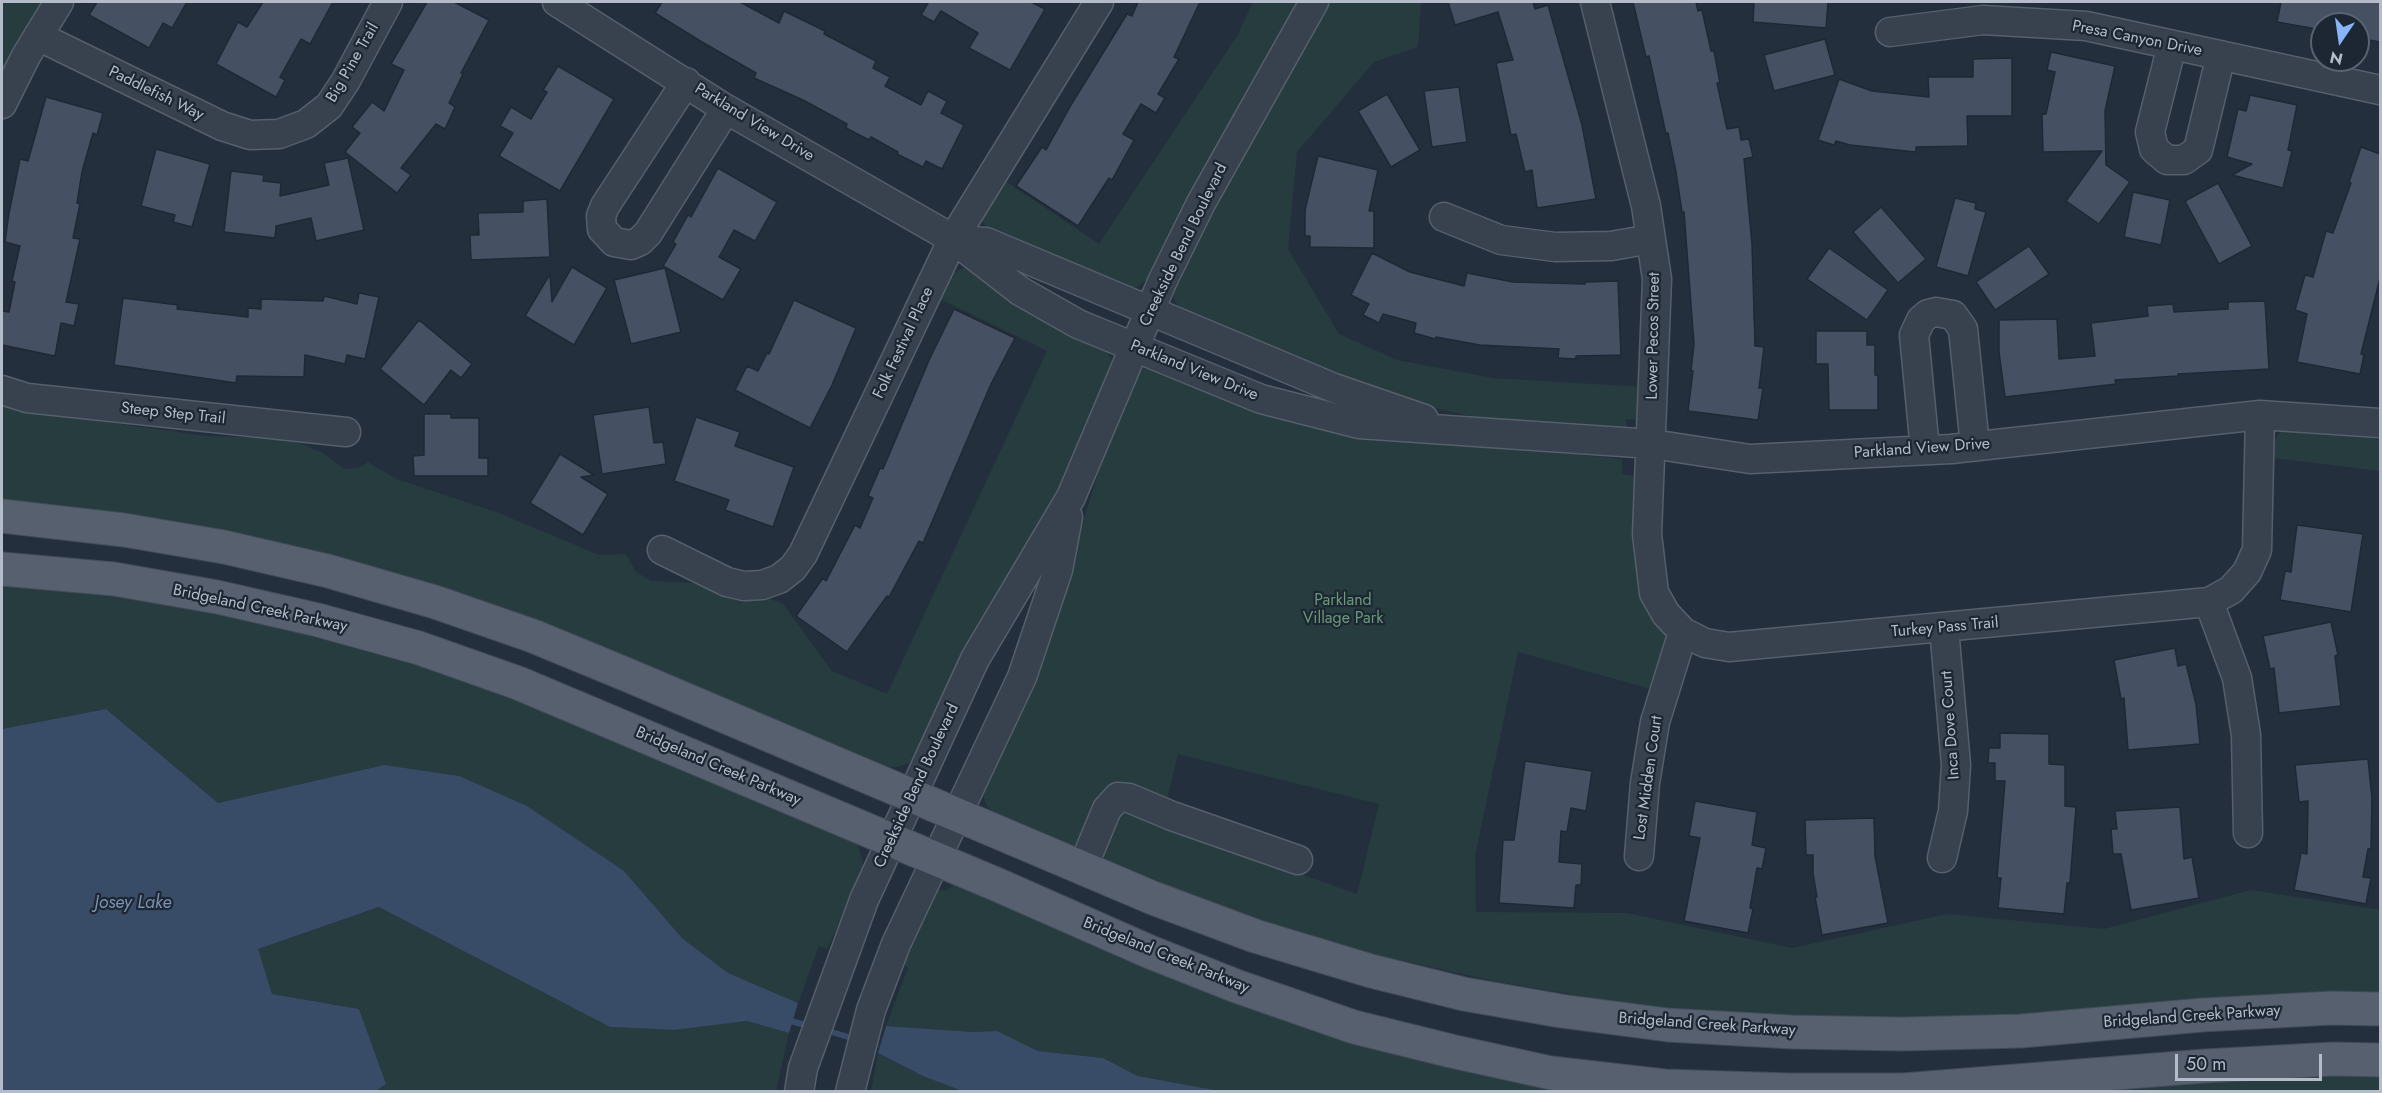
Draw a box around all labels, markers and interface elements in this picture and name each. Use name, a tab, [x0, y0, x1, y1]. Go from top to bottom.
north arrow	[2310, 12, 2370, 72]
street label: Presa Canyon Drive	[2070, 17, 2204, 61]
street label: Big Pine Trail	[323, 20, 383, 106]
text: N	[2328, 45, 2345, 71]
street label: Paddlefish Way	[105, 63, 207, 125]
street label: Parkland View Drive	[691, 80, 817, 166]
street label: Creekside Bend Boulevard	[1136, 160, 1232, 330]
street label: Lower Pecos Street	[1643, 272, 1665, 400]
street label: Folk Festival Place	[870, 284, 938, 402]
street label: Parkland View Drive	[1127, 337, 1261, 405]
street label: Steep Step Trail	[120, 399, 226, 429]
street label: Parkland View Drive	[1853, 435, 1991, 463]
street label: Bridgeland Creek Parkway	[171, 581, 349, 637]
park label: Parkland Village Park	[1303, 591, 1383, 629]
street label: Turkey Pass Trail	[1891, 614, 1999, 642]
street label: Inca Dove Court	[1938, 670, 1964, 780]
street label: Creekside Bend Boulevard	[870, 701, 964, 871]
street label: Lost Midden Court	[1631, 715, 1667, 841]
street label: Bridgeland Creek Parkway	[633, 723, 803, 811]
water label: Josey Lake	[95, 893, 171, 915]
street label: Bridgeland Creek Parkway	[1080, 914, 1252, 998]
street label: Bridgeland Creek Parkway	[2103, 1001, 2281, 1033]
street label: Bridgeland Creek Parkway	[1618, 1009, 1796, 1041]
scale bar	[2178, 1042, 2325, 1080]
text: 50 m	[2186, 1051, 2226, 1077]

